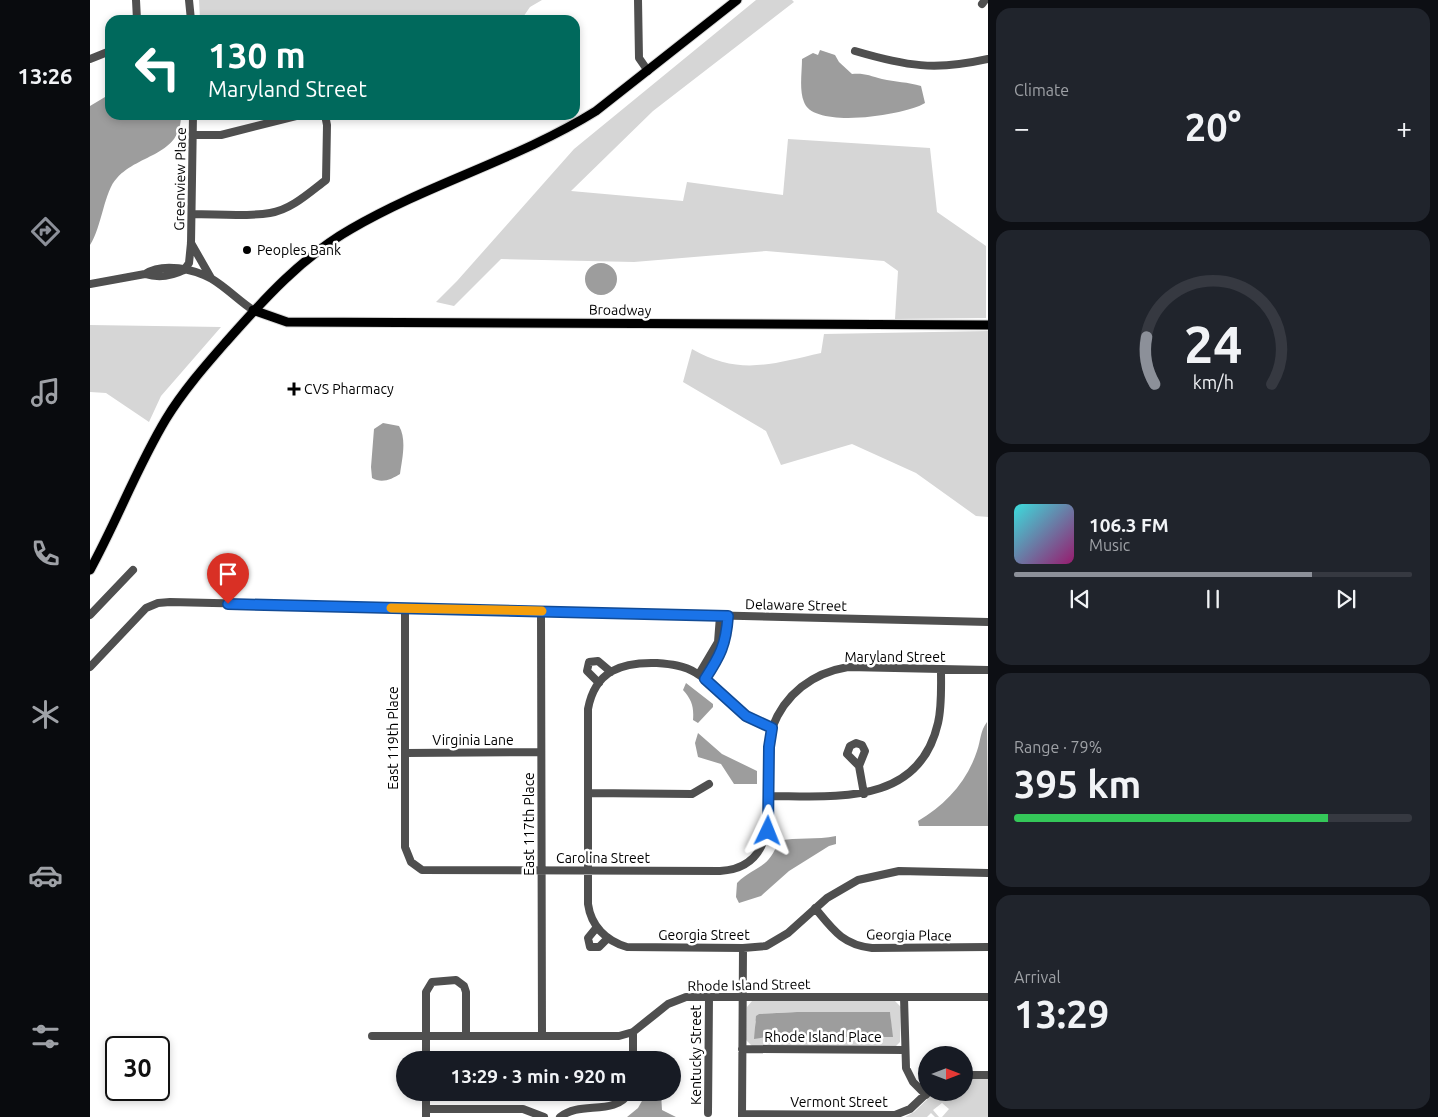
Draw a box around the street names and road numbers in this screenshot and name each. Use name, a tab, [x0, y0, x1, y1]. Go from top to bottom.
street label: Greenview Place	[171, 127, 189, 231]
street label: Broadway	[589, 301, 652, 319]
street label: Delaware Street	[745, 596, 848, 614]
street label: Maryland Street	[844, 649, 946, 665]
street label: East 119th Place	[385, 686, 401, 790]
street label: Virginia Lane	[432, 732, 514, 748]
street label: East 117th Place	[521, 772, 537, 876]
street label: Carolina Street	[556, 850, 650, 866]
street label: Georgia Place	[866, 926, 952, 944]
street label: Georgia Street	[658, 927, 750, 943]
street label: Rhode Island Street	[687, 976, 811, 994]
street label: Kentucky Street	[688, 1004, 704, 1105]
street label: Rhode Island Place	[764, 1029, 882, 1045]
street label: Vermont Street	[790, 1094, 888, 1110]

